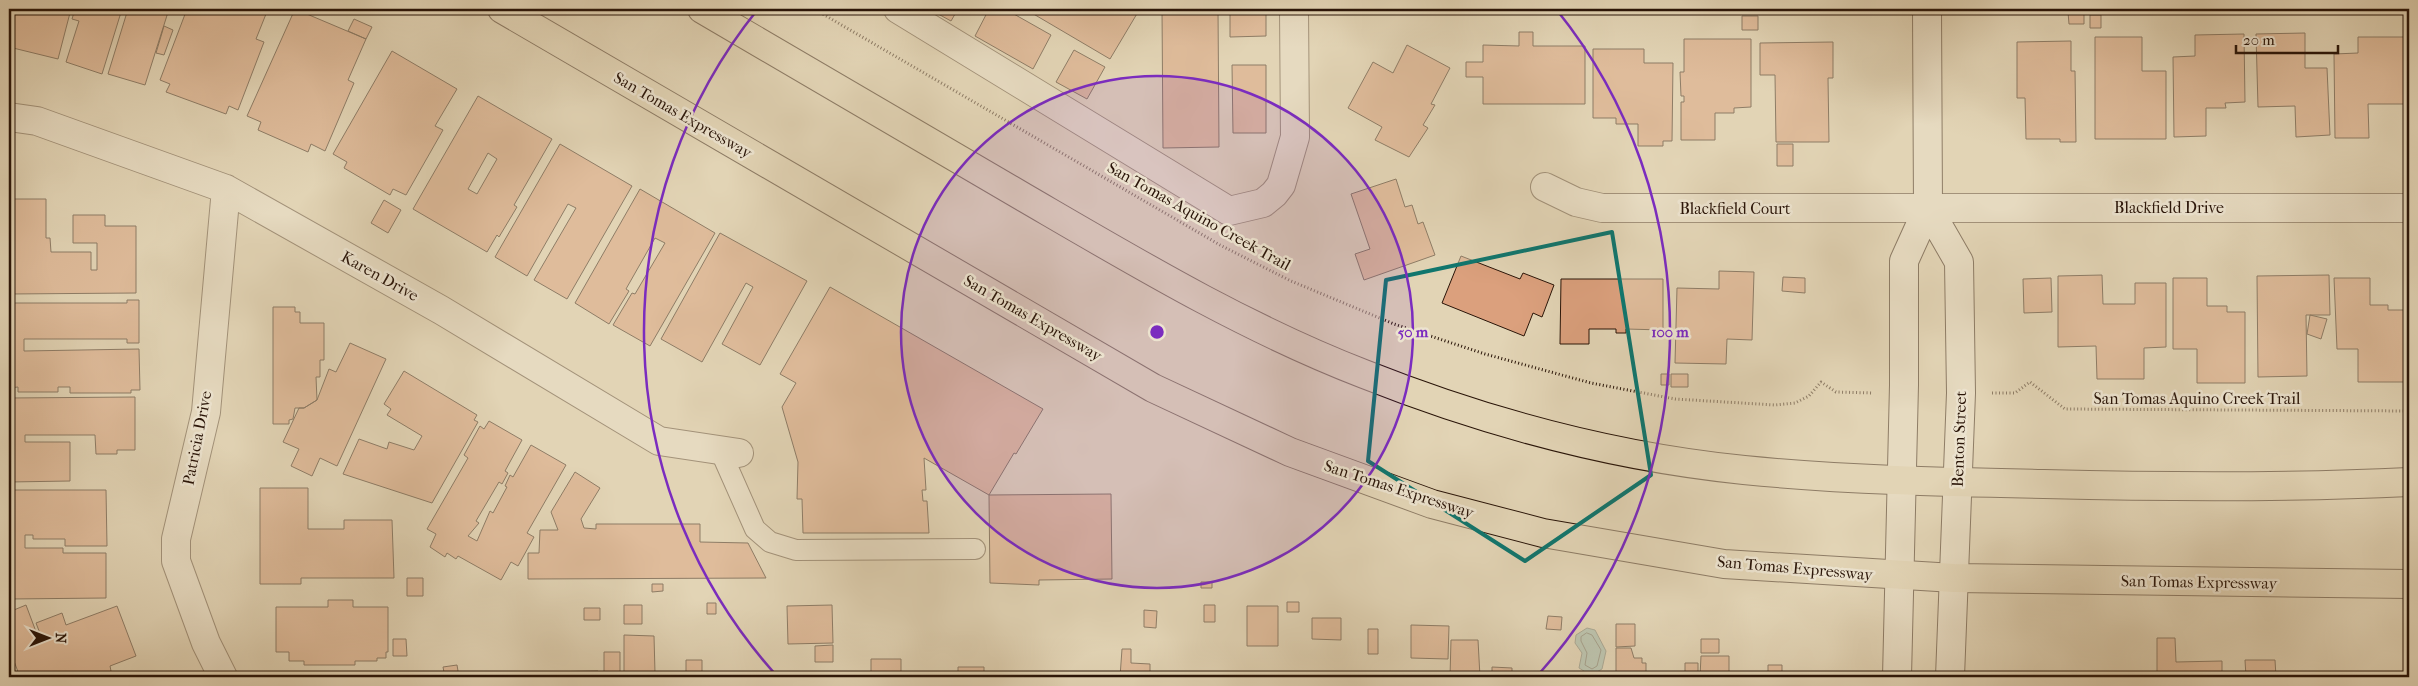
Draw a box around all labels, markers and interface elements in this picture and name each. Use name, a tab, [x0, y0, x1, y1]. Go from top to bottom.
scale bar	[2236, 22, 2338, 54]
text: 20 m	[2243, 31, 2275, 49]
street label: San Tomas Expressway	[611, 68, 756, 163]
street label: San Tomas Aquino Creek Trail	[1104, 158, 1295, 275]
street label: Blackfield Drive	[2114, 198, 2224, 217]
street label: Blackfield Court	[1679, 199, 1791, 218]
street label: Karen Drive	[338, 247, 422, 305]
street label: San Tomas Expressway	[961, 271, 1106, 366]
centre of rings	[1148, 323, 1166, 341]
text: 50 m	[1398, 323, 1429, 341]
text: 100 m	[1651, 323, 1689, 341]
street label: Patricia Drive	[179, 389, 215, 487]
street label: San Tomas Aquino Creek Trail	[2094, 389, 2301, 408]
street label: Benton Street	[1948, 390, 1970, 487]
street label: San Tomas Expressway	[1322, 456, 1477, 522]
street label: San Tomas Expressway	[1716, 552, 1874, 584]
street label: San Tomas Expressway	[2121, 571, 2278, 593]
north arrow	[22, 614, 72, 664]
text: N	[52, 633, 69, 644]

